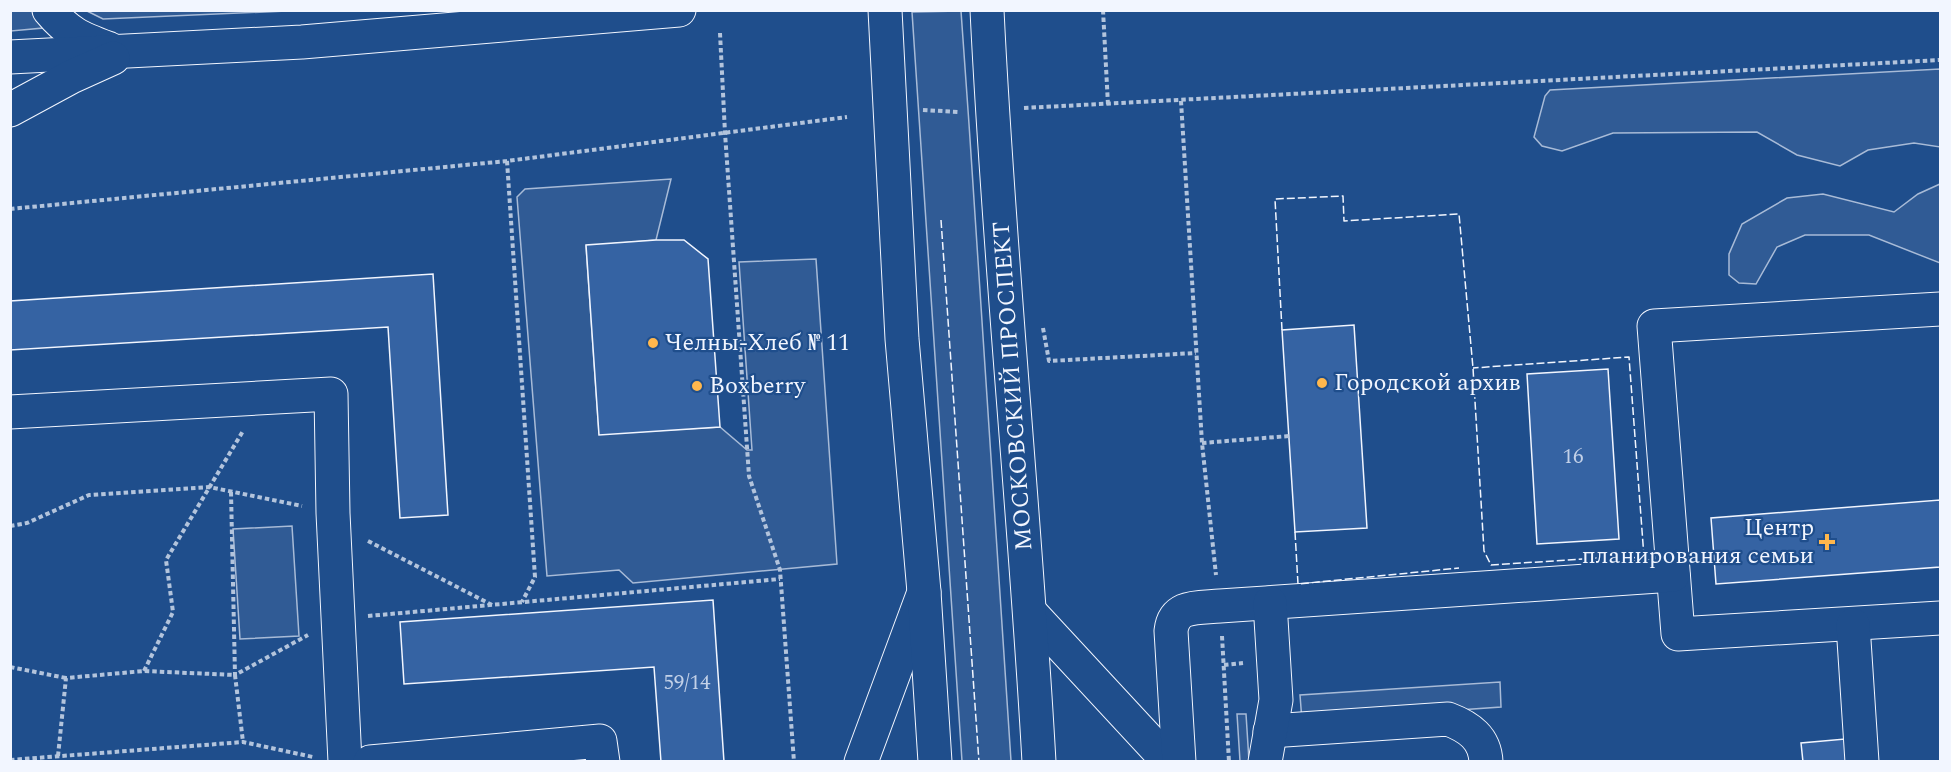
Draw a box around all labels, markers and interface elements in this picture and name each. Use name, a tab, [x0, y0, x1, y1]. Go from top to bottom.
street label: МОСКОВСКИЙ ПРОСПЕКТ	[984, 220, 1042, 552]
place label: Челны-Хлеб № 11	[665, 325, 850, 361]
marker: Челны-Хлеб № 11	[646, 336, 660, 350]
place label: Городской архив	[1334, 365, 1521, 401]
place label: Boxberry	[709, 368, 807, 404]
marker: Городской архив	[1315, 376, 1329, 390]
marker: Boxberry	[690, 379, 704, 393]
house number: 16	[1563, 441, 1584, 473]
place label: Центр планирования семьи	[1582, 510, 1814, 574]
marker: Центр планирования семьи	[1818, 533, 1836, 551]
house number: 59/14	[663, 667, 711, 699]

